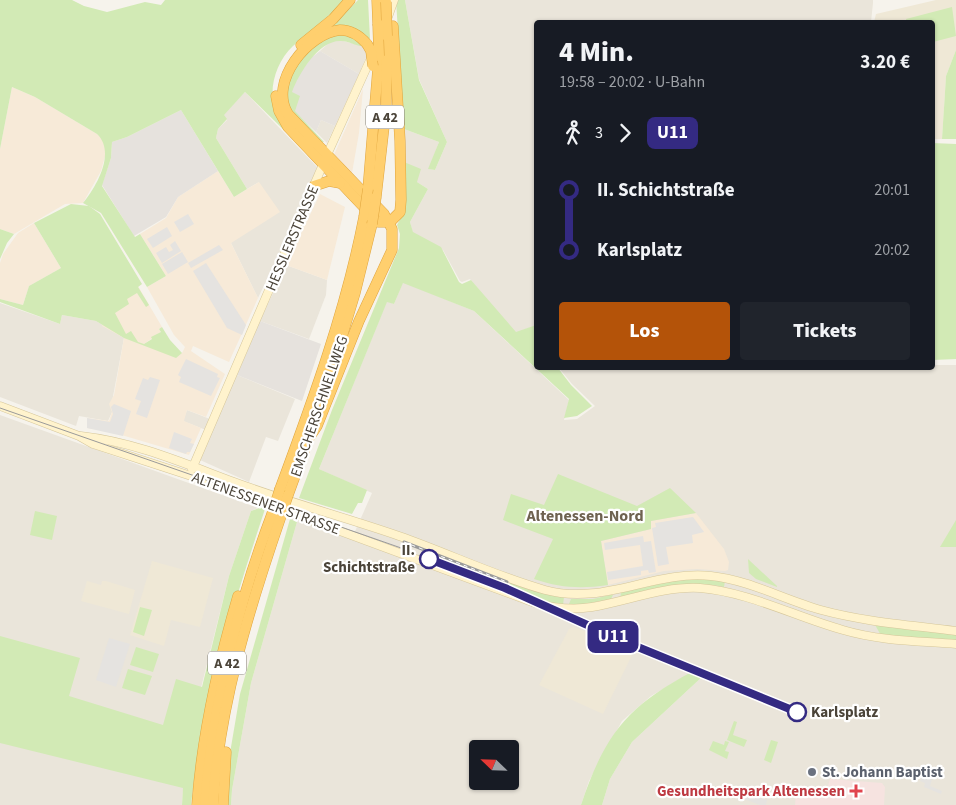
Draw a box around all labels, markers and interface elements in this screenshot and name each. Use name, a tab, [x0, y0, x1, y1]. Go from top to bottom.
text: 4 Min.	[559, 32, 634, 72]
text: 3.20 €	[860, 49, 910, 76]
text: 19:58 – 20:02 · U-Bahn	[559, 71, 705, 93]
road number: A 42	[366, 105, 404, 128]
icon: walk	[559, 119, 587, 147]
icon: forward	[611, 119, 639, 147]
text: U11	[657, 120, 688, 145]
text: 3	[595, 122, 603, 144]
text: II. Schichtstraße	[597, 177, 735, 204]
text: 20:01	[874, 179, 910, 201]
street label: HESSLERSTRASSE	[261, 182, 324, 294]
text: Karlsplatz	[597, 237, 682, 264]
text: 20:02	[874, 239, 910, 261]
button: Los	[559, 302, 730, 360]
button: Tickets	[740, 302, 910, 360]
street label: EMSCHERSCHNELLWEG	[285, 333, 354, 480]
street label: ALTENESSENER STRASSE	[189, 467, 343, 540]
district label: Altenessen-Nord	[525, 505, 644, 527]
place label: II. Schichtstraße	[323, 540, 415, 578]
marker: II. Schichtstraße	[419, 549, 439, 569]
line badge: U11	[584, 621, 642, 653]
text: U11	[598, 624, 628, 649]
road number: A 42	[208, 651, 246, 674]
marker: Karlsplatz	[787, 702, 807, 722]
place label: Karlsplatz	[811, 702, 878, 723]
north arrow	[469, 740, 519, 790]
map controls	[469, 740, 519, 790]
place label: St. Johann Baptist	[822, 762, 943, 783]
marker: St. Johann Baptist	[806, 766, 818, 778]
place label: Gesundheitspark Altenessen	[657, 781, 845, 802]
marker: Gesundheitspark Altenessen	[849, 784, 863, 798]

